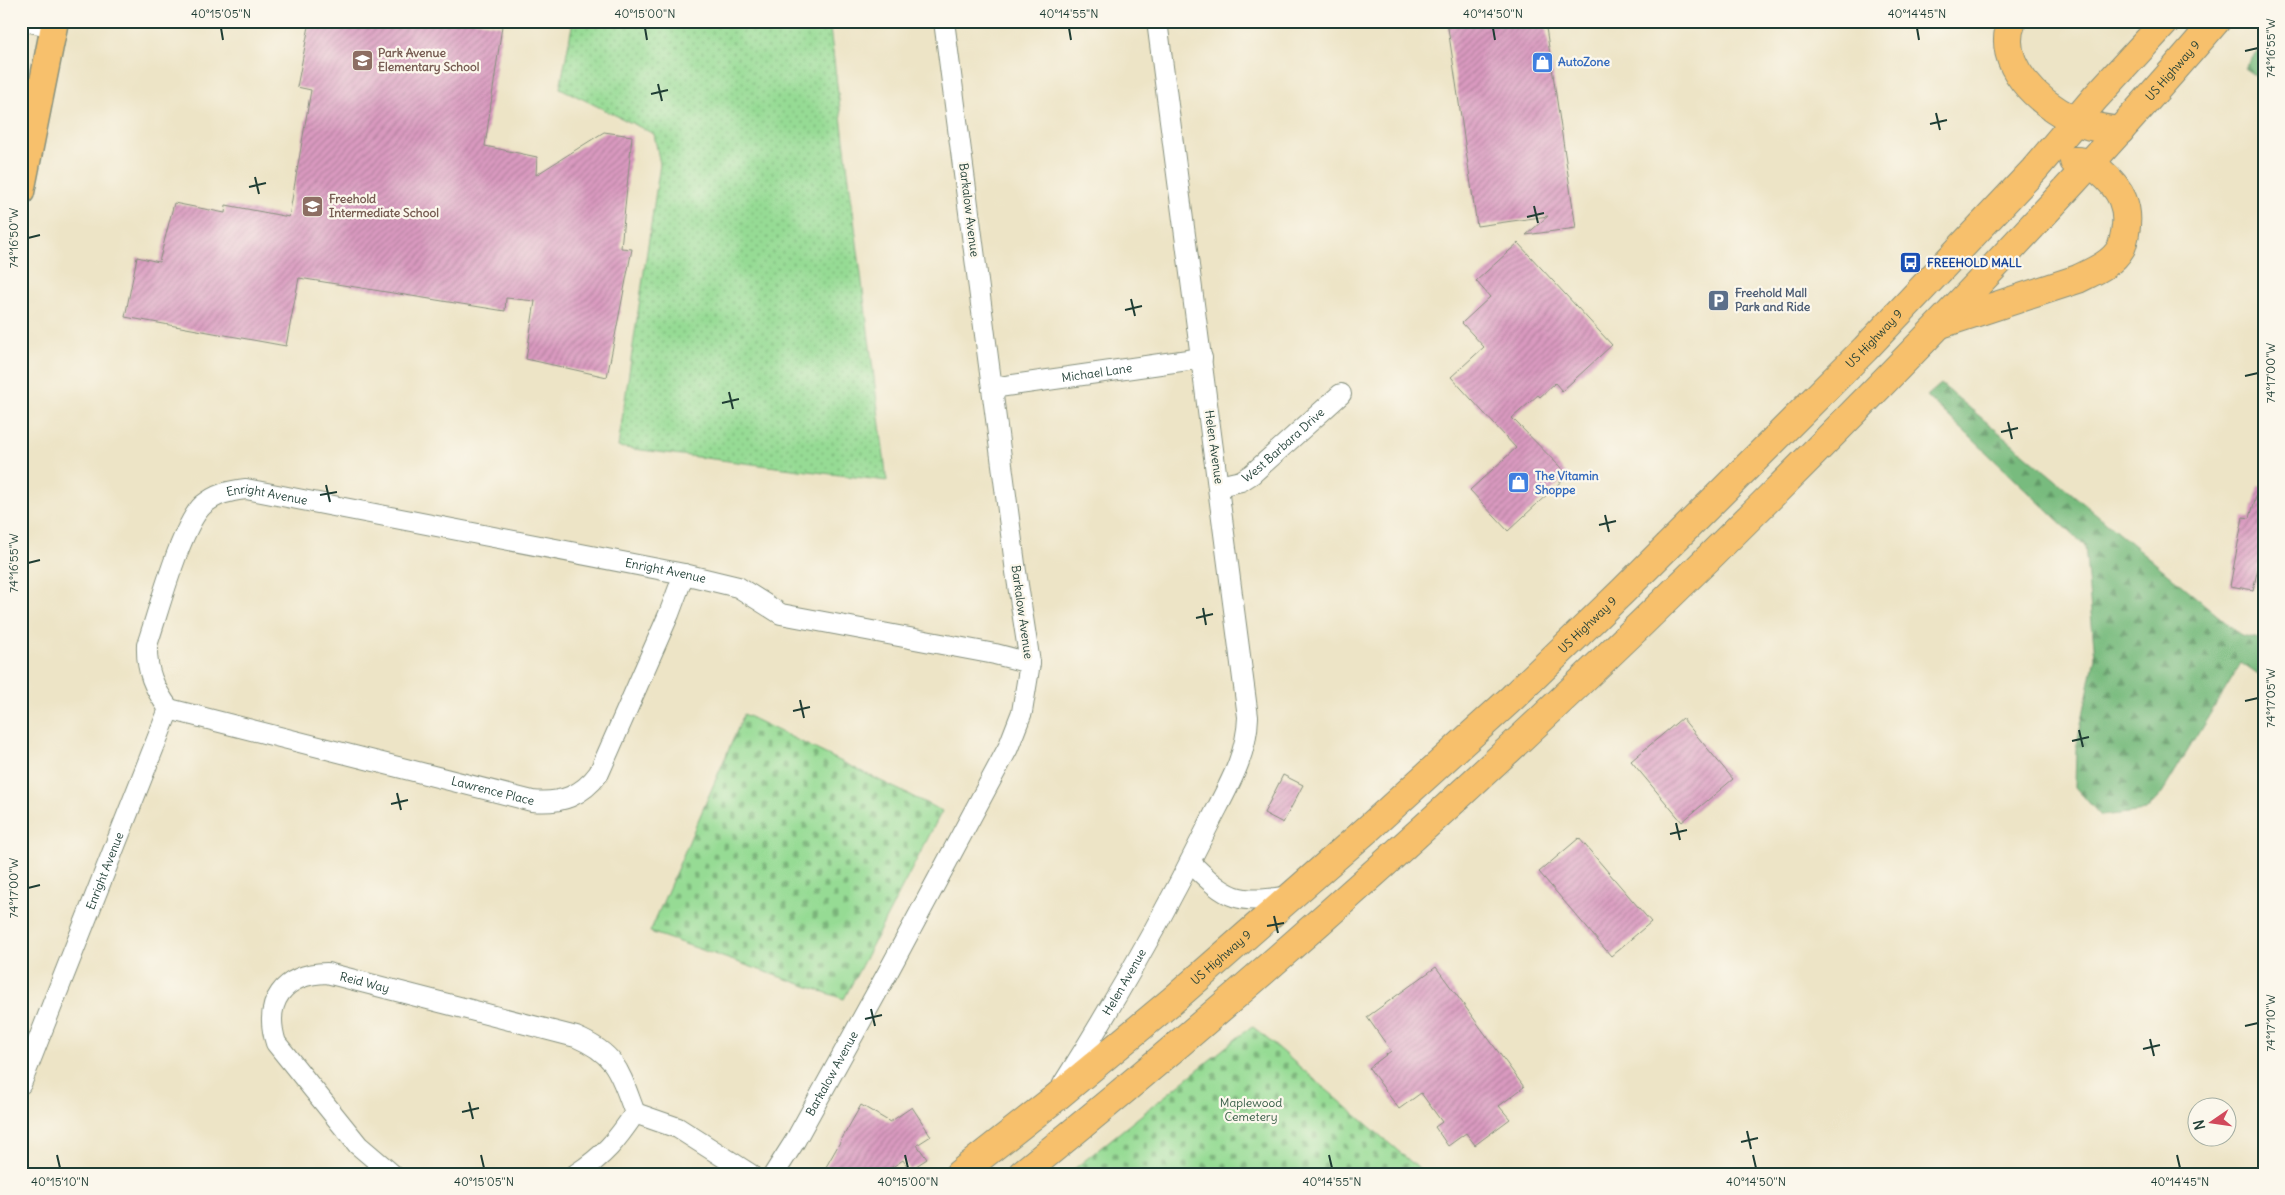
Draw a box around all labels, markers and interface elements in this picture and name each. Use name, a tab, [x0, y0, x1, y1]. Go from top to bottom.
text: 40°15'05"N	[191, 6, 251, 21]
text: 40°15'00"N	[615, 6, 675, 21]
text: 40°14'55"N	[1039, 6, 1099, 21]
text: 40°14'50"N	[1463, 6, 1523, 21]
text: 40°14'45"N	[1888, 6, 1946, 21]
text: 74°16'55"W	[2263, 18, 2278, 78]
street label: US Highway 9	[2142, 37, 2203, 104]
place label: Park Avenue Elementary School	[378, 45, 480, 75]
school or university icon: Park Avenue Elementary School	[350, 48, 374, 72]
shop icon: AutoZone	[1530, 50, 1554, 74]
place label: AutoZone	[1558, 54, 1611, 69]
street label: Barkalow Avenue	[956, 162, 983, 258]
place label: Freehold Intermediate School	[329, 191, 439, 220]
school or university icon: Freehold Intermediate School	[301, 194, 325, 218]
text: 74°16'50"W	[6, 208, 21, 268]
bus stop icon: FREEHOLD MALL	[1899, 251, 1923, 275]
place label: FREEHOLD MALL	[1927, 255, 2022, 270]
place label: Freehold Mall Park and Ride	[1735, 285, 1811, 314]
parking icon: Freehold Mall Park and Ride	[1707, 288, 1731, 312]
street label: US Highway 9	[1842, 306, 1905, 371]
text: 74°17'00"W	[2263, 343, 2278, 403]
street label: Michael Lane	[1061, 360, 1133, 385]
street label: West Barbara Drive	[1239, 404, 1327, 485]
street label: Helen Avenue	[1202, 409, 1227, 485]
place label: The Vitamin Shoppe	[1535, 468, 1599, 498]
shop icon: The Vitamin Shoppe	[1507, 471, 1531, 495]
street label: Enright Avenue	[225, 481, 309, 508]
text: 74°16'55"W	[6, 533, 21, 593]
street label: Enright Avenue	[624, 555, 708, 586]
street label: Barkalow Avenue	[1008, 564, 1036, 660]
street label: US Highway 9	[1555, 593, 1620, 656]
text: 74°17'05"W	[2263, 668, 2278, 728]
street label: Lawrence Place	[450, 773, 536, 808]
street label: Enright Avenue	[83, 830, 127, 912]
text: 74°17'00"W	[6, 858, 21, 918]
street label: US Highway 9	[1188, 927, 1254, 988]
street label: Helen Avenue	[1099, 946, 1149, 1018]
street label: Reid Way	[338, 969, 391, 996]
text: 74°17'10"W	[2263, 994, 2278, 1052]
street label: Barkalow Avenue	[802, 1028, 861, 1118]
park label: Maplewood Cemetery	[1220, 1095, 1282, 1124]
north arrow	[2188, 1098, 2238, 1148]
text: N	[2189, 1118, 2209, 1132]
text: 40°15'10"N	[31, 1174, 89, 1189]
text: 40°15'05"N	[454, 1174, 514, 1189]
text: 40°15'00"N	[878, 1174, 938, 1189]
text: 40°14'55"N	[1302, 1174, 1362, 1189]
text: 40°14'50"N	[1726, 1174, 1786, 1189]
text: 40°14'45"N	[2151, 1174, 2209, 1189]

